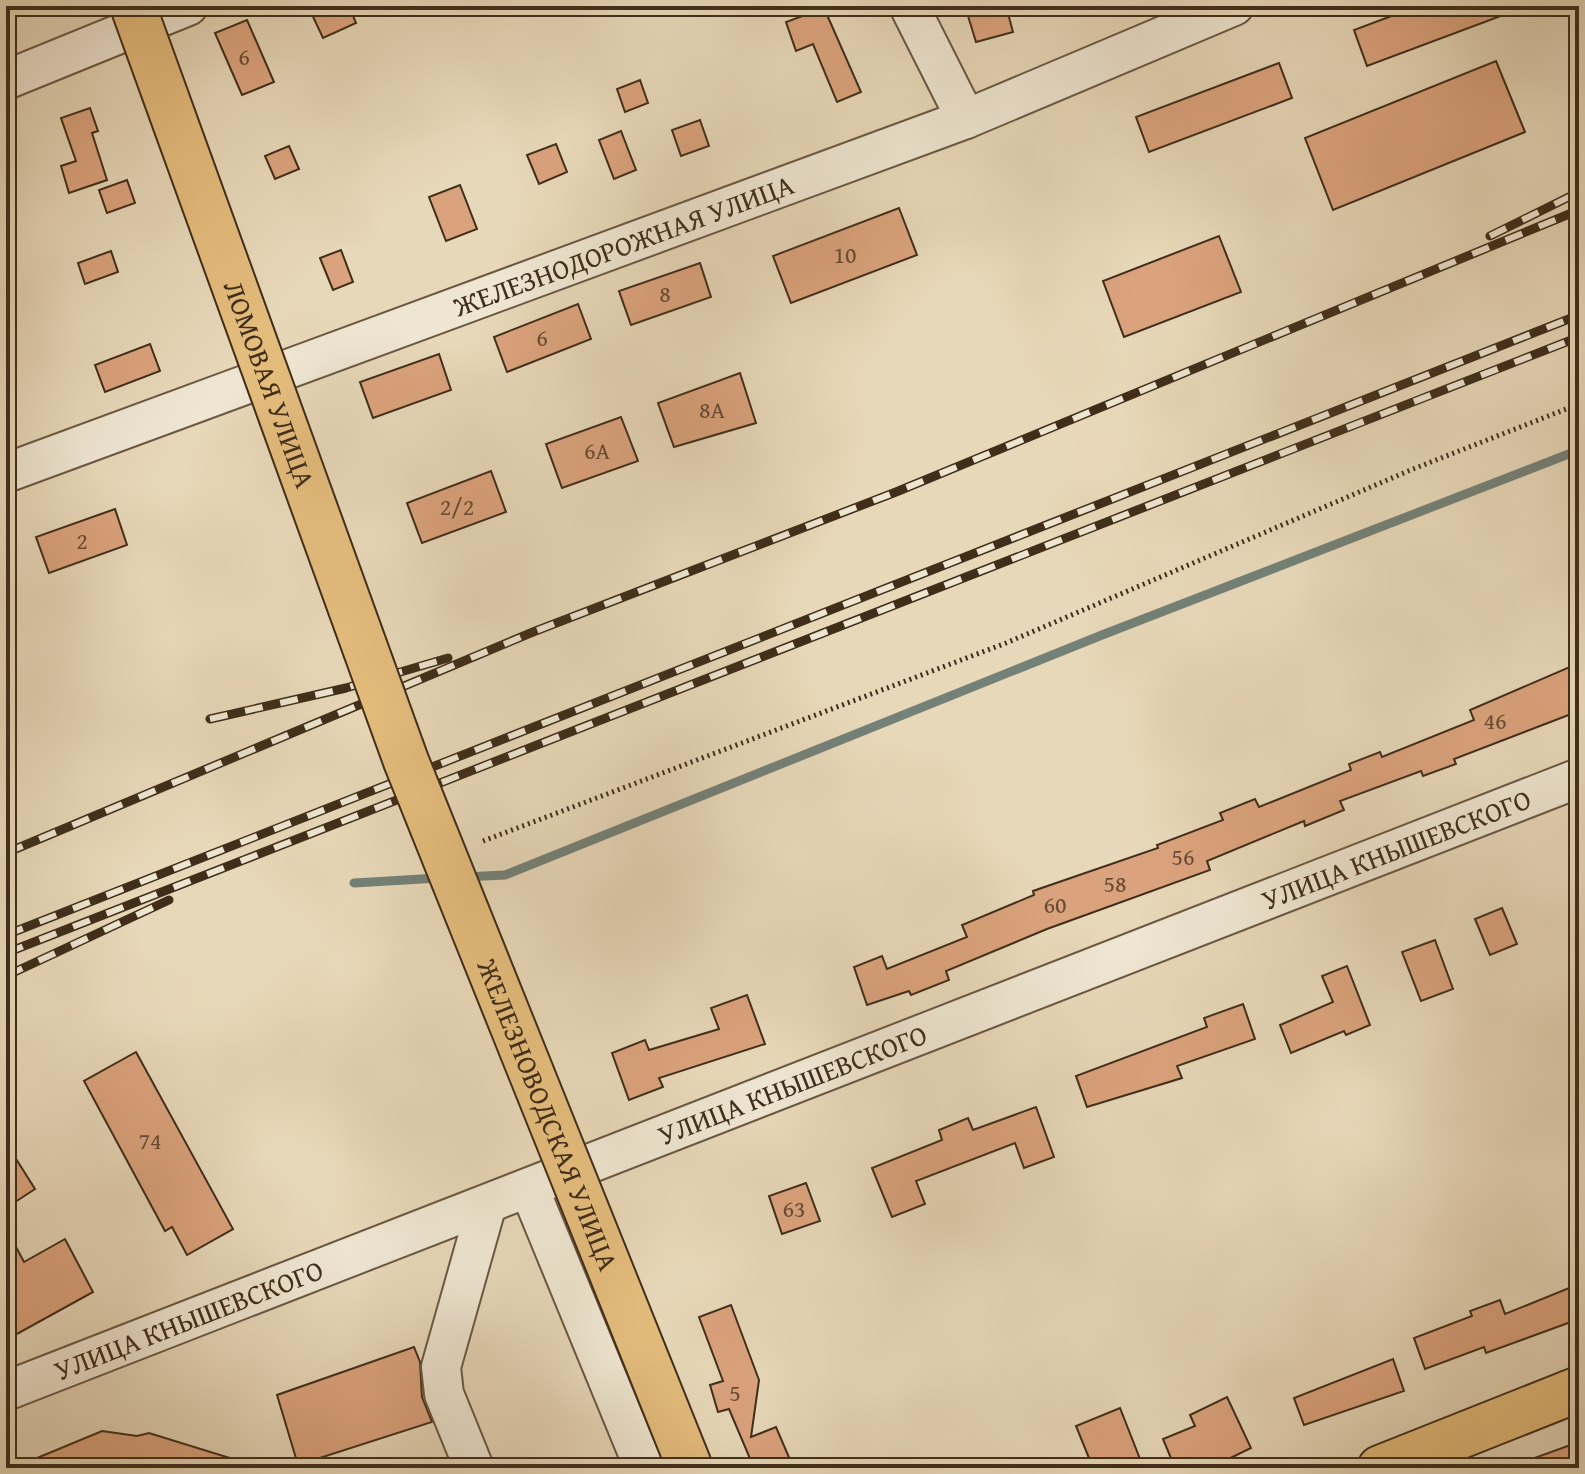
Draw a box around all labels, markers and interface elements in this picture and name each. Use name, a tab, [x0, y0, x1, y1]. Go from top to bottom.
house number: 6	[238, 39, 250, 74]
street label: ЖЕЛЕЗНОДОРОЖНАЯ УЛИЦА	[446, 163, 799, 327]
house number: 10	[833, 237, 857, 272]
street label: ЛОМОВАЯ УЛИЦА	[214, 274, 327, 493]
house number: 8	[659, 276, 671, 311]
house number: 6	[536, 320, 548, 355]
house number: 8А	[699, 392, 726, 427]
house number: 6А	[584, 433, 611, 468]
house number: 2/2	[440, 489, 474, 524]
house number: 2	[76, 523, 88, 558]
house number: 46	[1483, 703, 1507, 738]
street label: УЛИЦА КНЫШЕВСКОГО	[1255, 778, 1537, 920]
house number: 56	[1171, 839, 1195, 874]
house number: 58	[1103, 866, 1127, 901]
house number: 60	[1043, 887, 1067, 922]
street label: ЖЕЛЕЗНОВОДСКАЯ УЛИЦА	[467, 952, 630, 1276]
street label: УЛИЦА КНЫШЕВСКОГО	[652, 1013, 933, 1155]
house number: 74	[138, 1123, 162, 1158]
house number: 63	[782, 1191, 806, 1226]
street label: УЛИЦА КНЫШЕВСКОГО	[48, 1248, 329, 1390]
house number: 5	[729, 1375, 741, 1410]

